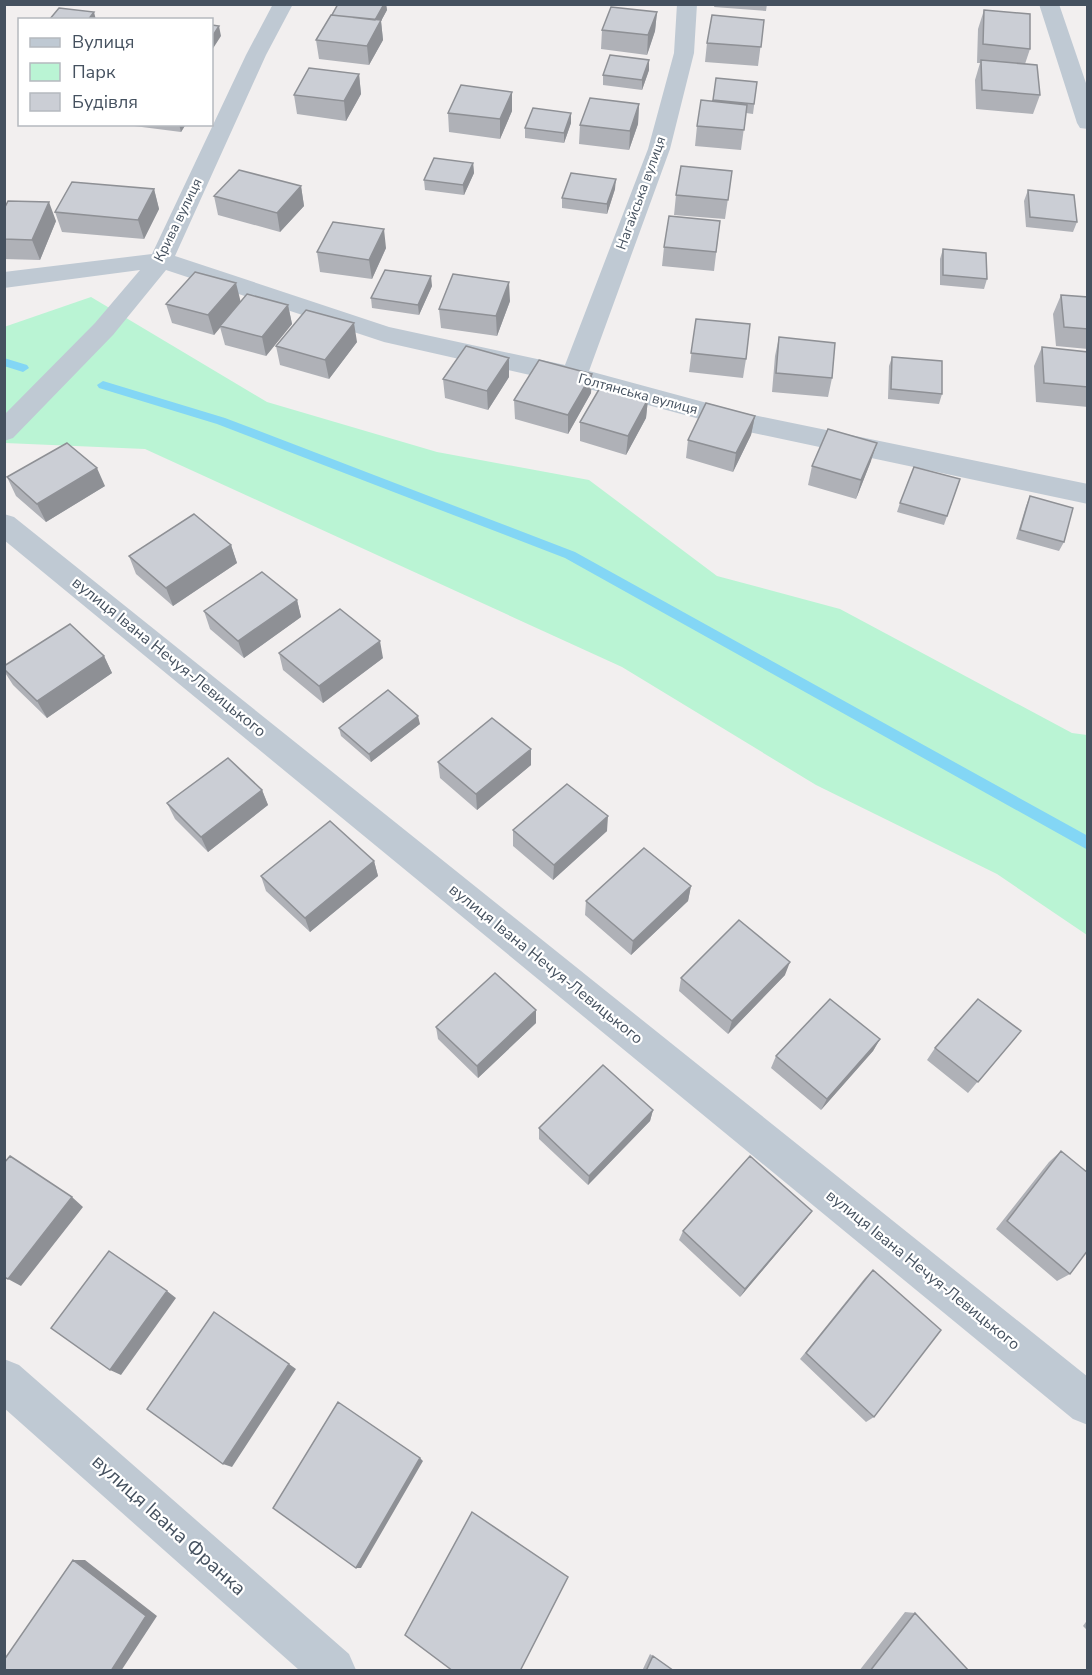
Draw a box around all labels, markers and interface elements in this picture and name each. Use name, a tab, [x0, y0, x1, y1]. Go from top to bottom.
legend	[18, 18, 213, 126]
text: Вулиця	[72, 30, 134, 54]
text: Парк	[72, 60, 116, 84]
text: Будівля	[72, 90, 138, 114]
street label: Нагайська вулиця	[612, 134, 670, 252]
street label: Крива вулиця	[150, 175, 206, 265]
street label: Голтянська вулиця	[576, 369, 700, 419]
street label: вулиця Івана Нечуя-Левицького	[67, 572, 271, 742]
street label: вулиця Івана Нечуя-Левицького	[444, 879, 648, 1049]
street label: вулиця Івана Нечуя-Левицького	[821, 1185, 1025, 1355]
street label: вулиця Івана Франка	[86, 1448, 252, 1602]

